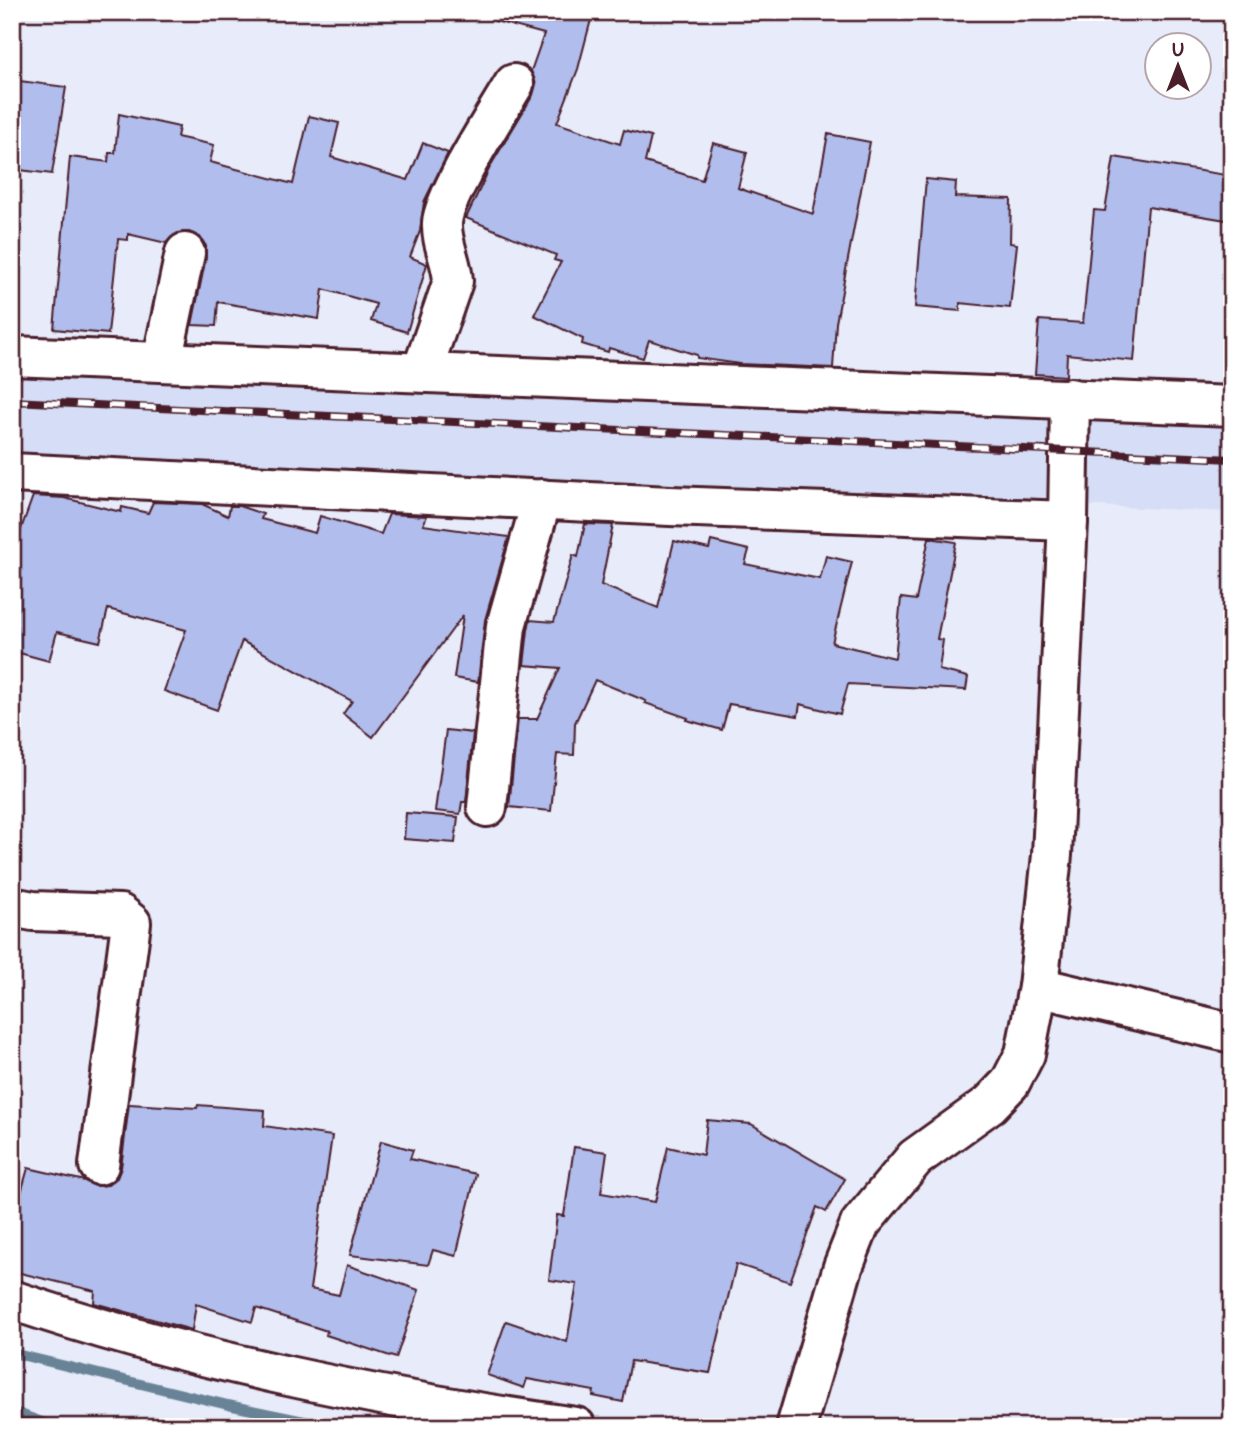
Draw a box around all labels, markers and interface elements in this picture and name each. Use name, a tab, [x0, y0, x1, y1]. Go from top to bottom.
north arrow	[1142, 32, 1212, 102]
text: U	[1172, 38, 1184, 62]

